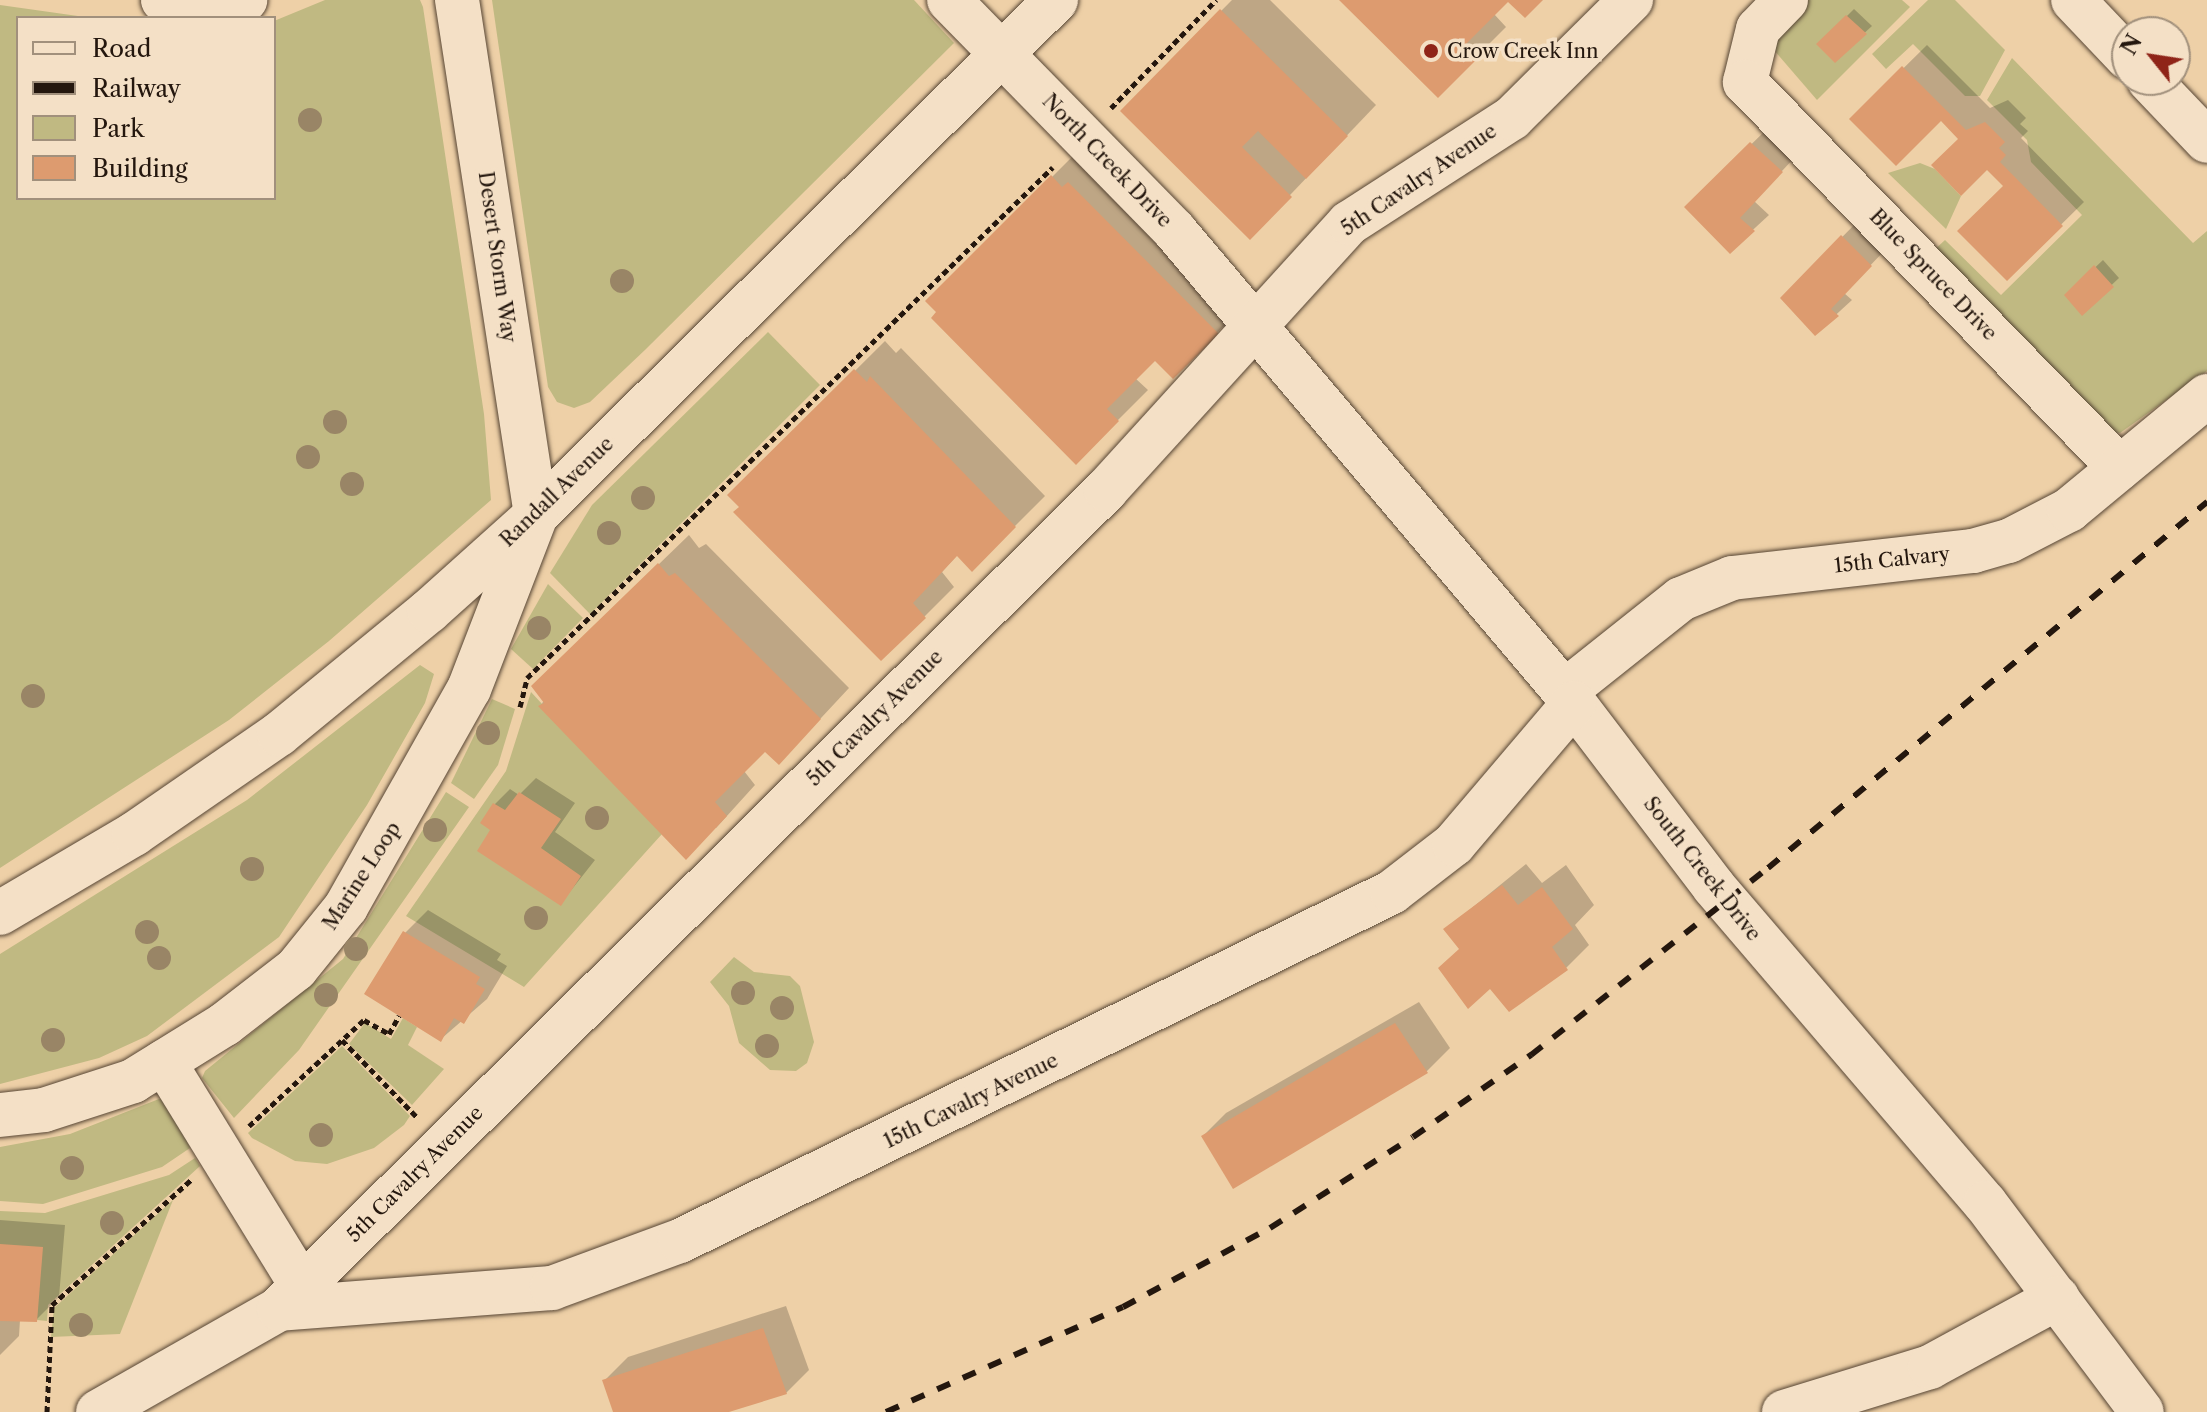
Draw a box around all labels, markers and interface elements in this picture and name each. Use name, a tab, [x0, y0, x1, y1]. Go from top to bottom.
legend	[16, 16, 276, 200]
north arrow	[2111, 16, 2191, 96]
text: N	[2115, 30, 2148, 60]
text: Road	[92, 34, 151, 63]
place label: Crow Creek Inn	[1447, 39, 1600, 63]
marker: Crow Creek Inn	[1422, 42, 1440, 60]
text: Railway	[92, 74, 181, 103]
street label: North Creek Drive	[1037, 89, 1177, 233]
text: Park	[92, 114, 144, 143]
street label: 5th Cavalry Avenue	[1336, 119, 1502, 241]
text: Building	[92, 154, 188, 183]
street label: Desert Storm Way	[473, 170, 521, 344]
street label: Blue Spruce Drive	[1864, 205, 2002, 345]
street label: Randall Avenue	[495, 432, 619, 552]
street label: 15th Calvary	[1833, 542, 1951, 578]
street label: 5th Cavalry Avenue	[801, 644, 949, 792]
street label: South Creek Drive	[1638, 792, 1766, 946]
street label: Marine Loop	[318, 817, 406, 935]
street label: 15th Cavalry Avenue	[879, 1048, 1063, 1154]
street label: 5th Cavalry Avenue	[341, 1100, 489, 1248]

